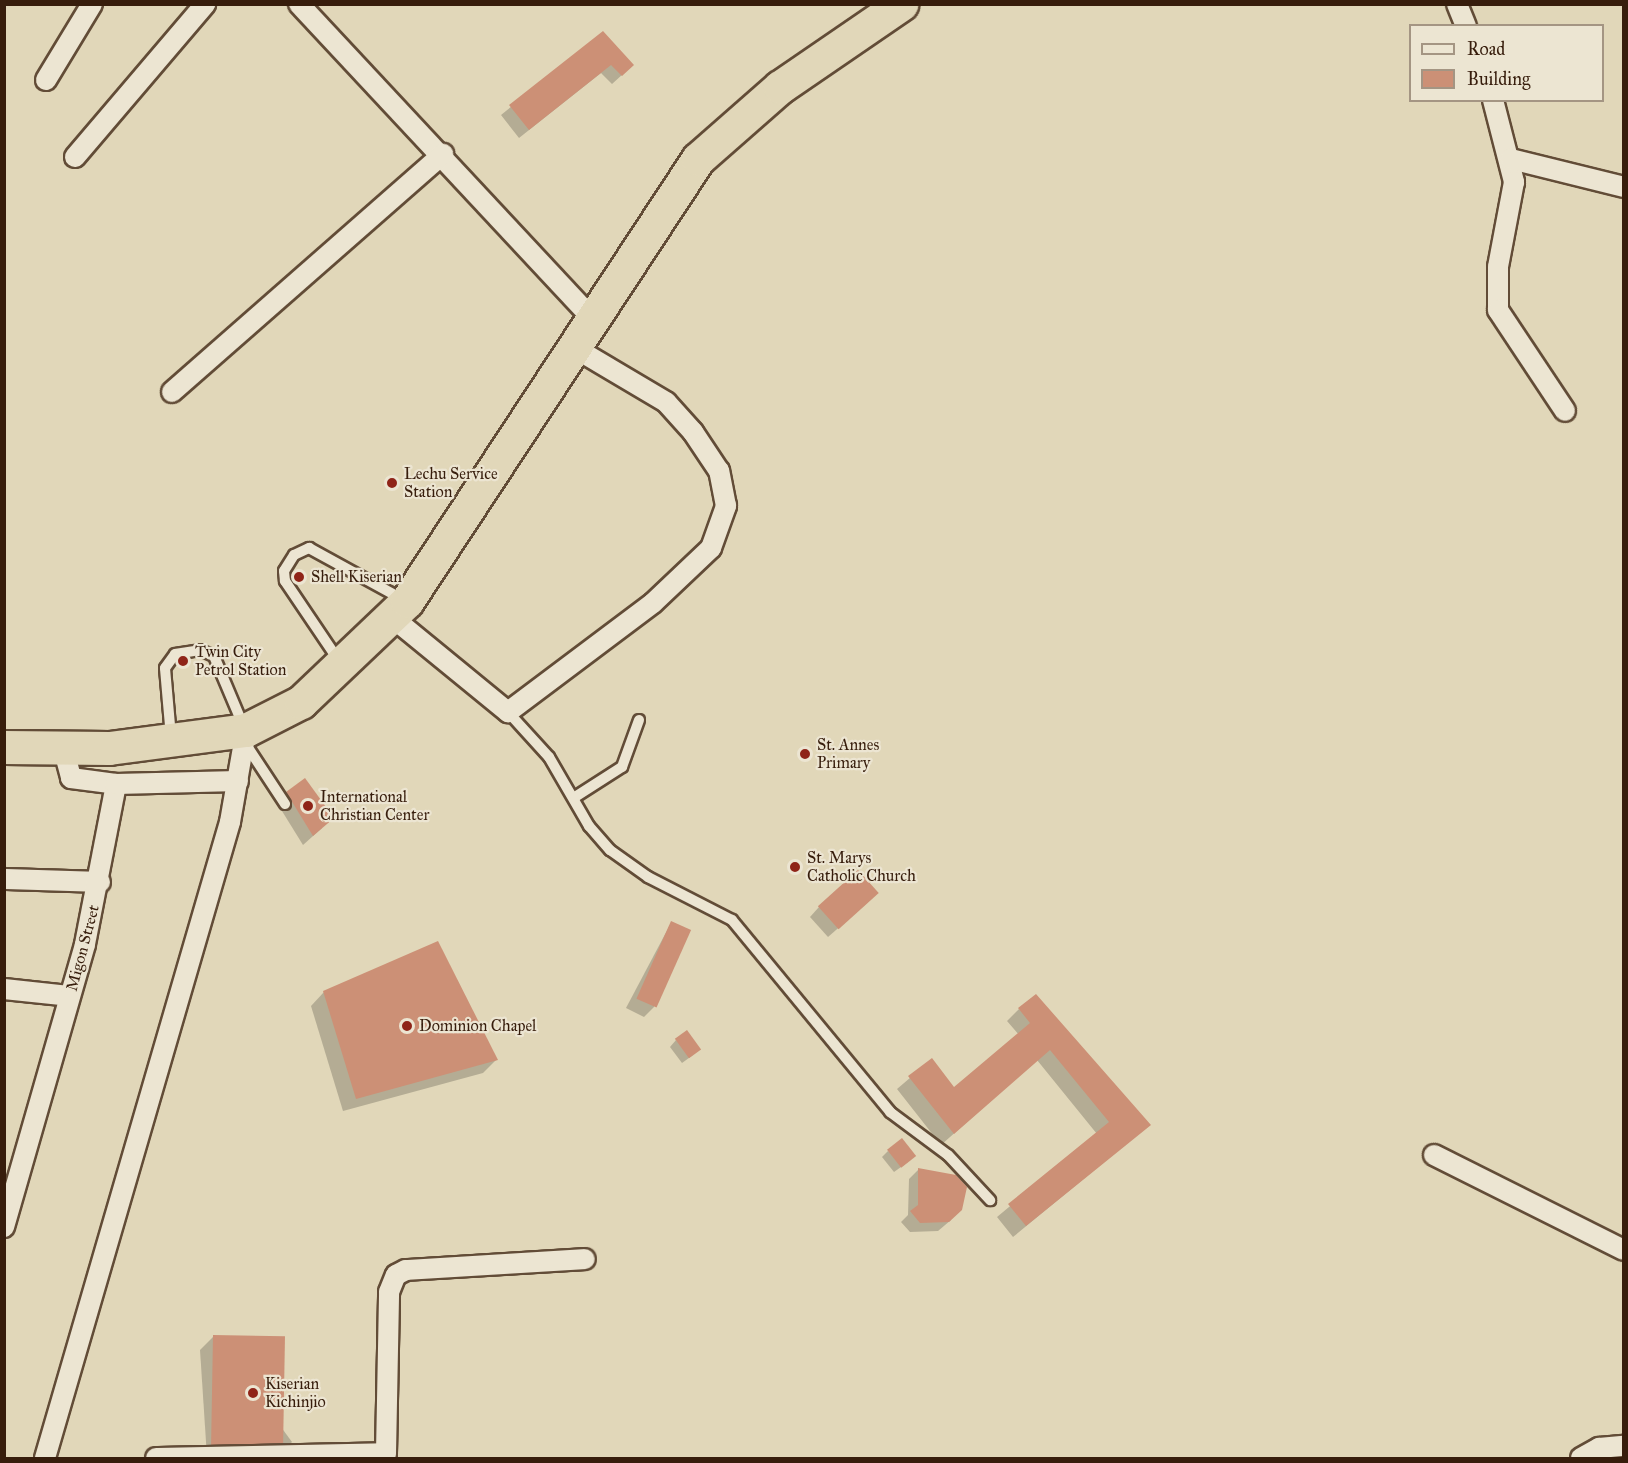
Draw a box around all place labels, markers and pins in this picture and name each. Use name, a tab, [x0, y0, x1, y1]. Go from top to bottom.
place label: Lechu Service Station	[404, 464, 498, 502]
marker: Lechu Service Station	[385, 476, 399, 490]
place label: Shell Kiserian	[311, 567, 402, 587]
marker: Shell Kiserian	[292, 570, 306, 584]
place label: Twin City Petrol Station	[195, 642, 286, 680]
marker: Twin City Petrol Station	[176, 654, 190, 668]
place label: St. Annes Primary	[817, 735, 879, 773]
marker: St. Annes Primary	[798, 747, 812, 761]
place label: International Christian Center	[320, 787, 429, 825]
marker: International Christian Center	[301, 799, 315, 813]
place label: St. Marys Catholic Church	[807, 848, 916, 886]
marker: St. Marys Catholic Church	[788, 860, 802, 874]
place label: Dominion Chapel	[419, 1016, 536, 1036]
marker: Dominion Chapel	[400, 1019, 414, 1033]
place label: Kiserian Kichinjio	[265, 1374, 326, 1412]
marker: Kiserian Kichinjio	[246, 1386, 260, 1400]

